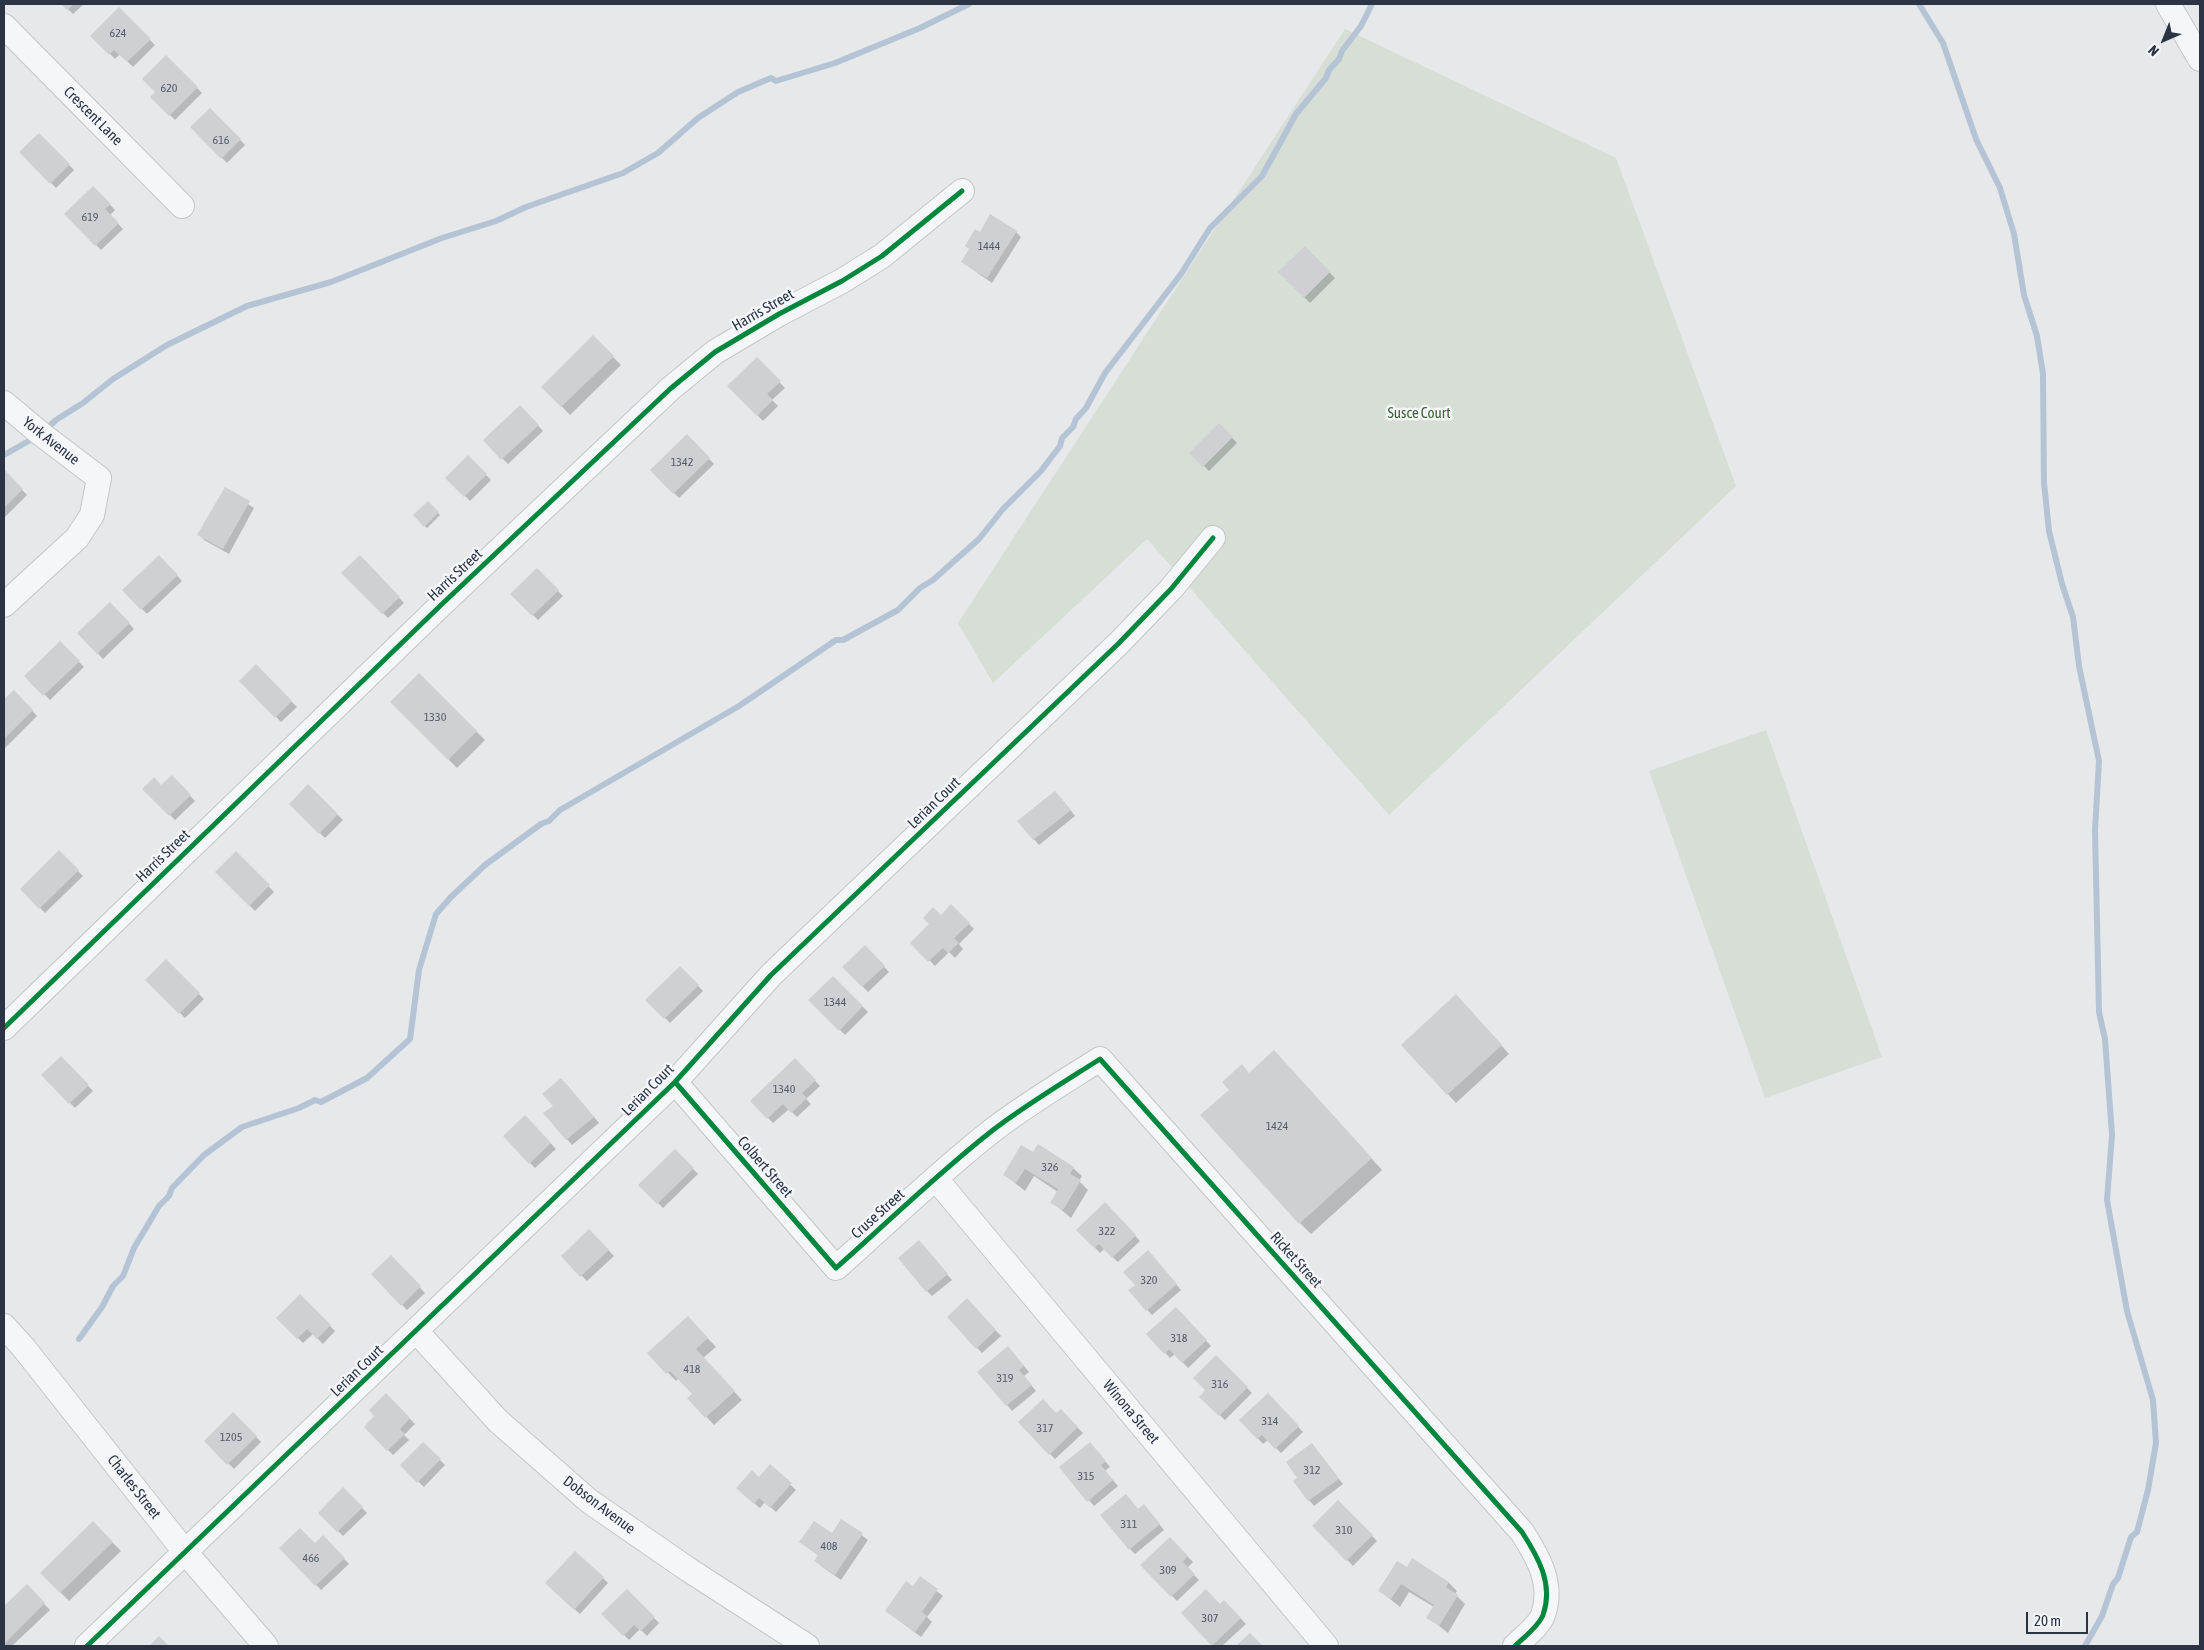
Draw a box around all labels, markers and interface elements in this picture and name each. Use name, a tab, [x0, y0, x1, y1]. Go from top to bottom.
north arrow	[2139, 15, 2189, 65]
house number: 624	[110, 26, 126, 40]
text: N	[2145, 42, 2162, 59]
house number: 620	[161, 81, 177, 95]
street label: Crescent Lane	[60, 83, 126, 149]
house number: 616	[213, 133, 229, 147]
house number: 619	[82, 210, 98, 224]
house number: 1444	[978, 239, 1000, 253]
street label: Harris Street	[729, 285, 797, 335]
park label: Susce Court	[1388, 404, 1450, 422]
street label: York Avenue	[19, 413, 83, 469]
house number: 1342	[671, 455, 693, 469]
street label: Harris Street	[424, 545, 486, 605]
house number: 1330	[424, 710, 446, 724]
street label: Lerian Court	[904, 773, 964, 833]
street label: Harris Street	[132, 826, 194, 886]
house number: 1344	[824, 995, 846, 1009]
street label: Lerian Court	[618, 1060, 678, 1120]
house number: 1340	[773, 1082, 795, 1096]
house number: 1424	[1266, 1119, 1288, 1133]
street label: Colbert Street	[734, 1133, 796, 1201]
house number: 326	[1042, 1160, 1058, 1174]
street label: Cruse Street	[848, 1185, 908, 1243]
house number: 322	[1099, 1224, 1115, 1238]
street label: Ricket Street	[1266, 1228, 1326, 1292]
house number: 320	[1141, 1273, 1157, 1287]
house number: 318	[1171, 1331, 1187, 1345]
street label: Lerian Court	[327, 1341, 387, 1401]
house number: 418	[684, 1362, 700, 1376]
house number: 319	[997, 1371, 1013, 1385]
street label: Winona Street	[1099, 1376, 1163, 1448]
house number: 316	[1212, 1377, 1228, 1391]
house number: 314	[1262, 1414, 1278, 1428]
house number: 317	[1037, 1421, 1053, 1435]
house number: 1205	[220, 1430, 242, 1444]
street label: Charles Street	[103, 1451, 165, 1523]
house number: 312	[1304, 1463, 1320, 1477]
house number: 315	[1078, 1469, 1094, 1483]
street label: Dobson Avenue	[559, 1472, 639, 1538]
house number: 311	[1121, 1517, 1137, 1531]
house number: 310	[1336, 1523, 1352, 1537]
house number: 408	[821, 1539, 837, 1553]
house number: 466	[303, 1551, 319, 1565]
house number: 309	[1160, 1563, 1176, 1577]
scale bar	[2029, 1602, 2092, 1634]
house number: 307	[1202, 1611, 1218, 1625]
text: 20 m	[2034, 1612, 2061, 1629]

